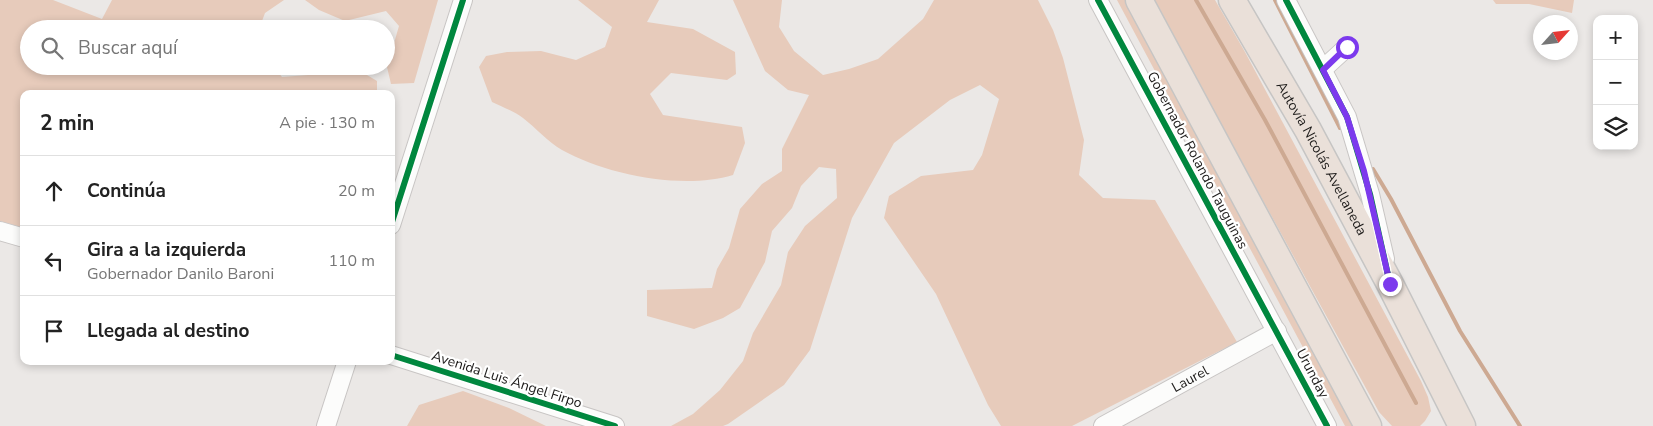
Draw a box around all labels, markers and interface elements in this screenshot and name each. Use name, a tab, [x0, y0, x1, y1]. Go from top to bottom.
north arrow	[1533, 15, 1578, 60]
map controls	[1593, 15, 1638, 150]
button: +	[1593, 15, 1638, 60]
search box	[20, 20, 395, 75]
icon: search	[38, 34, 66, 62]
text: Buscar aquí	[78, 35, 177, 61]
route start	[1336, 36, 1359, 59]
button: −	[1593, 60, 1638, 105]
street label: Gobernador Rolando Tauguinas	[1143, 68, 1253, 253]
street label: Autovía Nicolás Avellaneda	[1272, 78, 1371, 239]
button: layers	[1593, 105, 1638, 150]
text: 2 min	[40, 109, 94, 137]
text: A pie · 130 m	[279, 112, 375, 134]
icon: ahead	[40, 177, 68, 205]
text: Continúa	[87, 178, 166, 204]
text: 20 m	[338, 180, 375, 202]
text: Gira a la izquierda	[87, 237, 246, 263]
icon: left	[40, 247, 68, 275]
text: 110 m	[328, 250, 375, 272]
text: Gobernador Danilo Baroni	[87, 263, 274, 285]
route end	[1379, 273, 1402, 296]
icon: arrive	[40, 317, 68, 345]
text: Llegada al destino	[87, 318, 249, 344]
street label: Urunday	[1292, 345, 1334, 402]
street label: Avenida Luis Ángel Firpo	[429, 346, 585, 413]
street label: Laurel	[1168, 361, 1213, 397]

